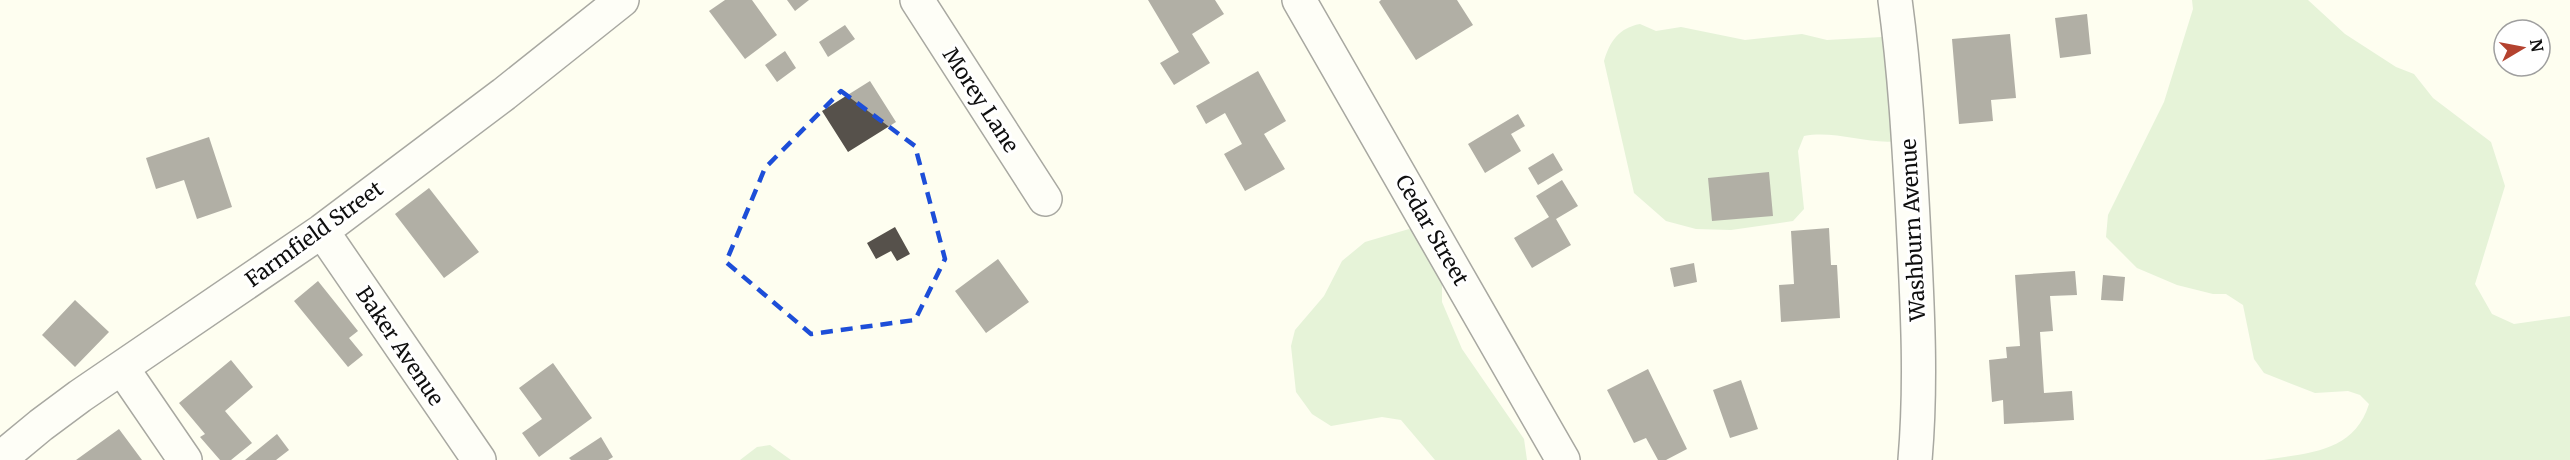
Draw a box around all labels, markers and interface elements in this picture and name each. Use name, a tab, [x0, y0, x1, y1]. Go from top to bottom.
north arrow	[2492, 18, 2552, 78]
text: N	[2526, 37, 2548, 54]
street label: Morey Lane	[937, 42, 1025, 158]
street label: Washburn Avenue	[1895, 138, 1931, 323]
street label: Cedar Street	[1389, 170, 1475, 290]
street label: Farmfield Street	[240, 175, 388, 293]
street label: Baker Avenue	[350, 281, 450, 411]

